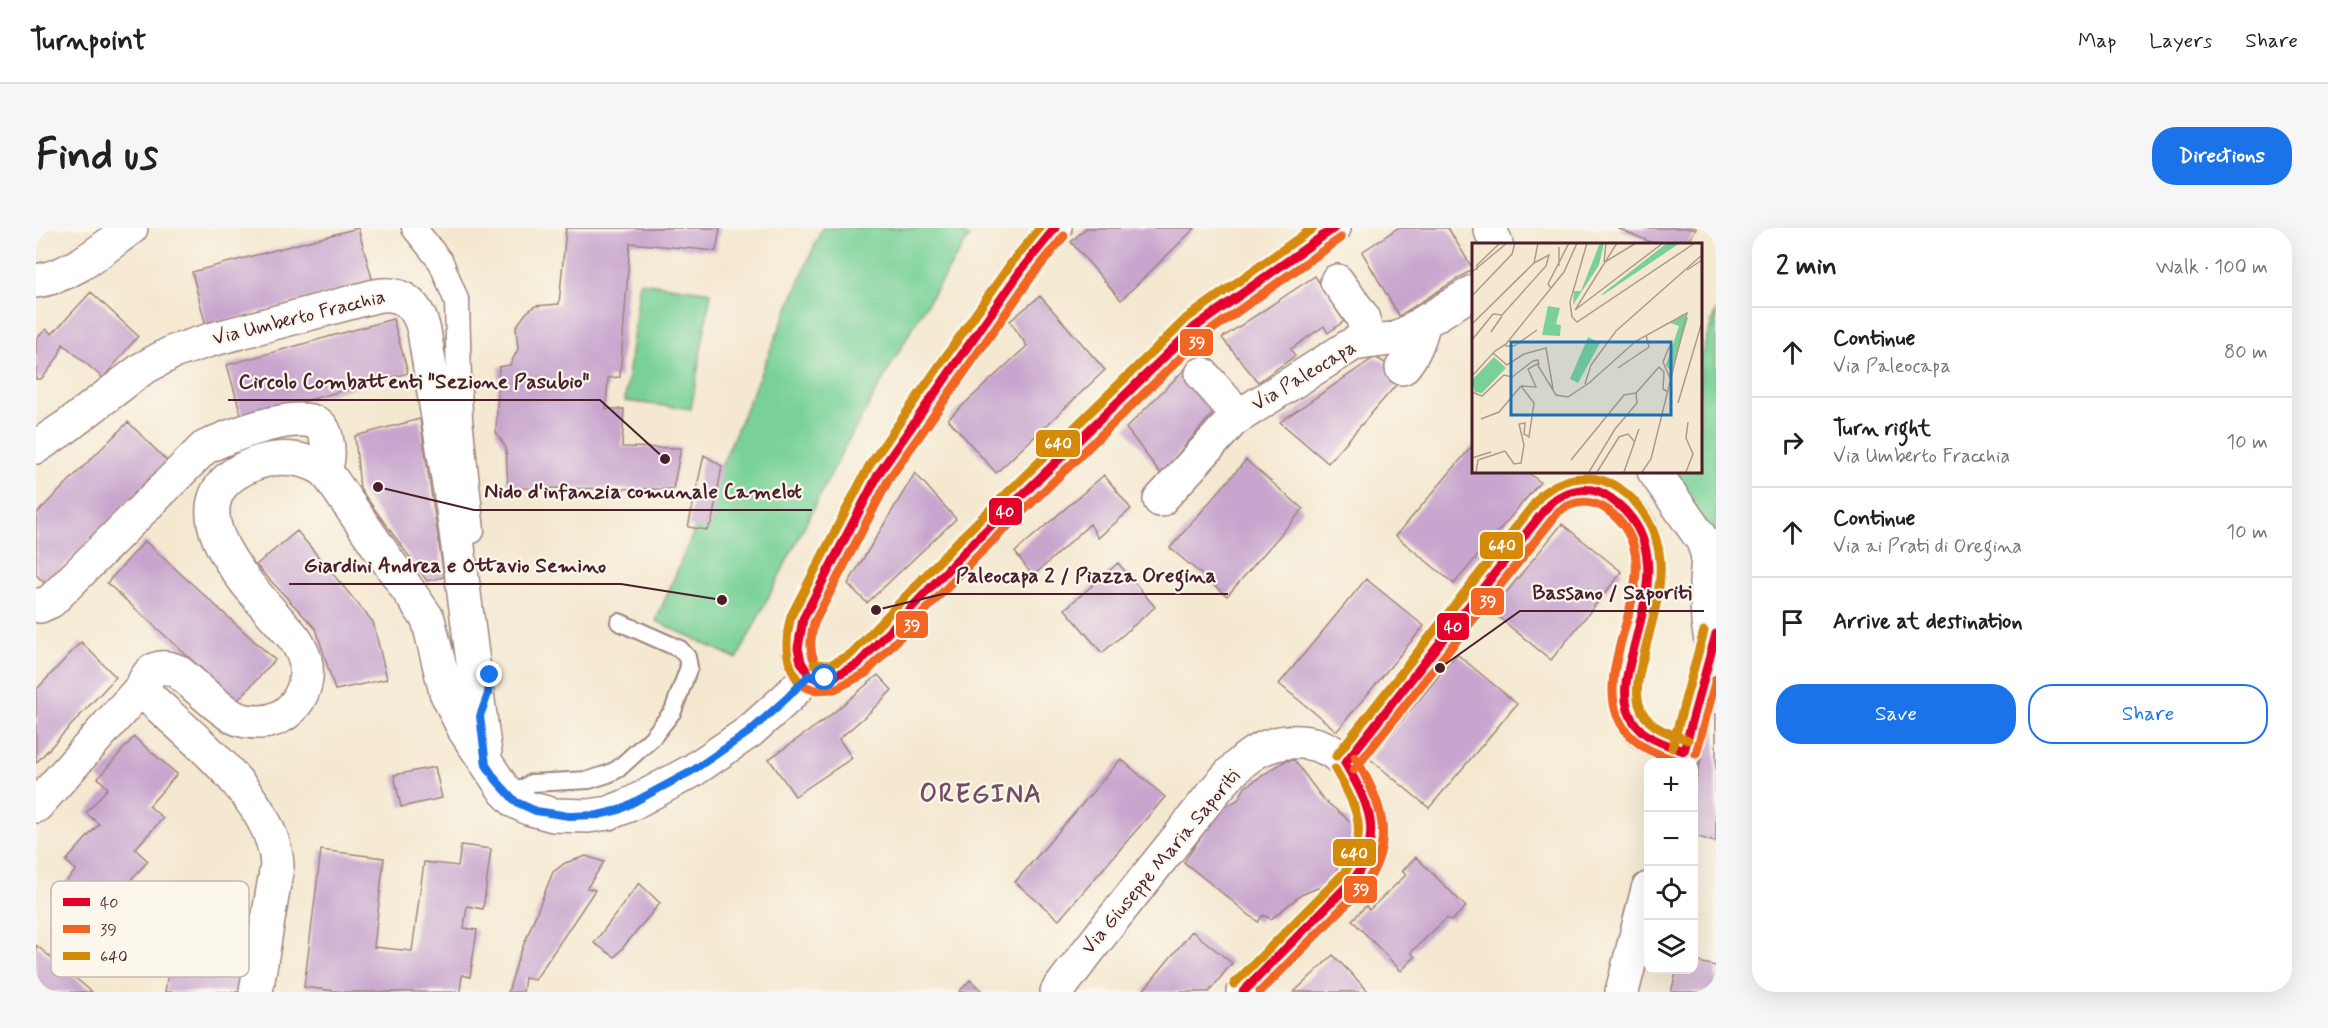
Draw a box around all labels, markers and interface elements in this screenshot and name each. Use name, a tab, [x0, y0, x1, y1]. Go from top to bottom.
text: Turnpoint	[30, 23, 146, 60]
text: Map	[2078, 27, 2116, 55]
text: Layers	[2149, 27, 2212, 55]
text: Share	[2245, 27, 2298, 55]
button: Directions	[2152, 127, 2292, 185]
text: Find us	[36, 129, 158, 184]
inset map	[1472, 243, 1701, 472]
text: 2 min	[1776, 250, 1837, 284]
text: Walk · 100 m	[2156, 254, 2268, 281]
street label: Via Umberto Fracchia	[210, 283, 388, 353]
text: Continue	[1833, 325, 1915, 353]
line badge: 39	[1179, 328, 1214, 357]
text: 39	[1189, 333, 1205, 354]
street label: Via Paleocapa	[1247, 334, 1361, 418]
icon: ahead	[1776, 336, 1809, 369]
text: 80 m	[2224, 339, 2268, 366]
text: Via Paleocapa	[1833, 353, 1951, 380]
callout: Circolo Combattenti "Sezione Pasubio"	[228, 361, 600, 400]
text: Circolo Combattenti "Sezione Pasubio"	[238, 368, 590, 396]
text: Turn right	[1833, 415, 1931, 443]
icon: right	[1776, 426, 1809, 459]
line badge: 640	[1035, 429, 1081, 458]
text: 10 m	[2226, 429, 2268, 456]
text: 640	[1044, 434, 1072, 455]
text: Via Umberto Fracchia	[1833, 443, 2010, 470]
callout: Nido d'infanzia comunale Camelot	[474, 471, 812, 510]
text: Nido d'infanzia comunale Camelot	[484, 478, 802, 506]
line badge: 40	[988, 497, 1023, 526]
text: 40	[996, 502, 1014, 523]
text: Continue	[1833, 505, 1915, 533]
icon: ahead	[1776, 516, 1809, 549]
text: 10 m	[2226, 519, 2268, 546]
line badge: 640	[1479, 531, 1524, 560]
text: Via ai Prati di Oregina	[1833, 533, 2022, 560]
text: 640	[1488, 536, 1516, 557]
callout: Giardini Andrea e Ottavio Semino	[289, 545, 621, 584]
text: Giardini Andrea e Ottavio Semino	[304, 552, 606, 580]
callout: Paleocapa 2 / Piazza Oregina	[943, 555, 1228, 594]
text: Paleocapa 2 / Piazza Oregina	[956, 562, 1217, 592]
callout: Bassano / Saporiti	[1520, 572, 1704, 611]
text: Bassano / Saporiti	[1532, 579, 1692, 607]
line badge: 39	[1470, 587, 1505, 616]
text: 39	[1480, 592, 1496, 613]
icon: arrive	[1776, 606, 1809, 639]
text: Arrive at destination	[1833, 608, 2023, 636]
line badge: 39	[895, 610, 929, 639]
line badge: 40	[1436, 612, 1470, 641]
text: 39	[904, 616, 920, 637]
text: 40	[1444, 617, 1462, 638]
route end	[476, 661, 502, 687]
route start	[811, 664, 837, 690]
button: Save	[1776, 684, 2016, 744]
button: Share	[2028, 684, 2268, 744]
map controls	[1644, 758, 1698, 974]
button: +	[1644, 758, 1698, 812]
street label: Via Giuseppe Maria Saporiti	[1075, 764, 1247, 960]
district label: OREGINA	[920, 778, 1042, 812]
button: −	[1644, 812, 1698, 866]
line badge: 640	[1332, 838, 1377, 867]
text: 640	[1340, 844, 1368, 865]
button: locate	[1644, 866, 1698, 920]
line badge: 39	[1343, 875, 1378, 904]
text: 39	[1353, 880, 1369, 901]
legend	[51, 881, 249, 977]
text: 40	[100, 893, 118, 914]
text: 39	[100, 920, 117, 941]
button: layers	[1644, 920, 1698, 974]
text: 640	[100, 947, 128, 968]

